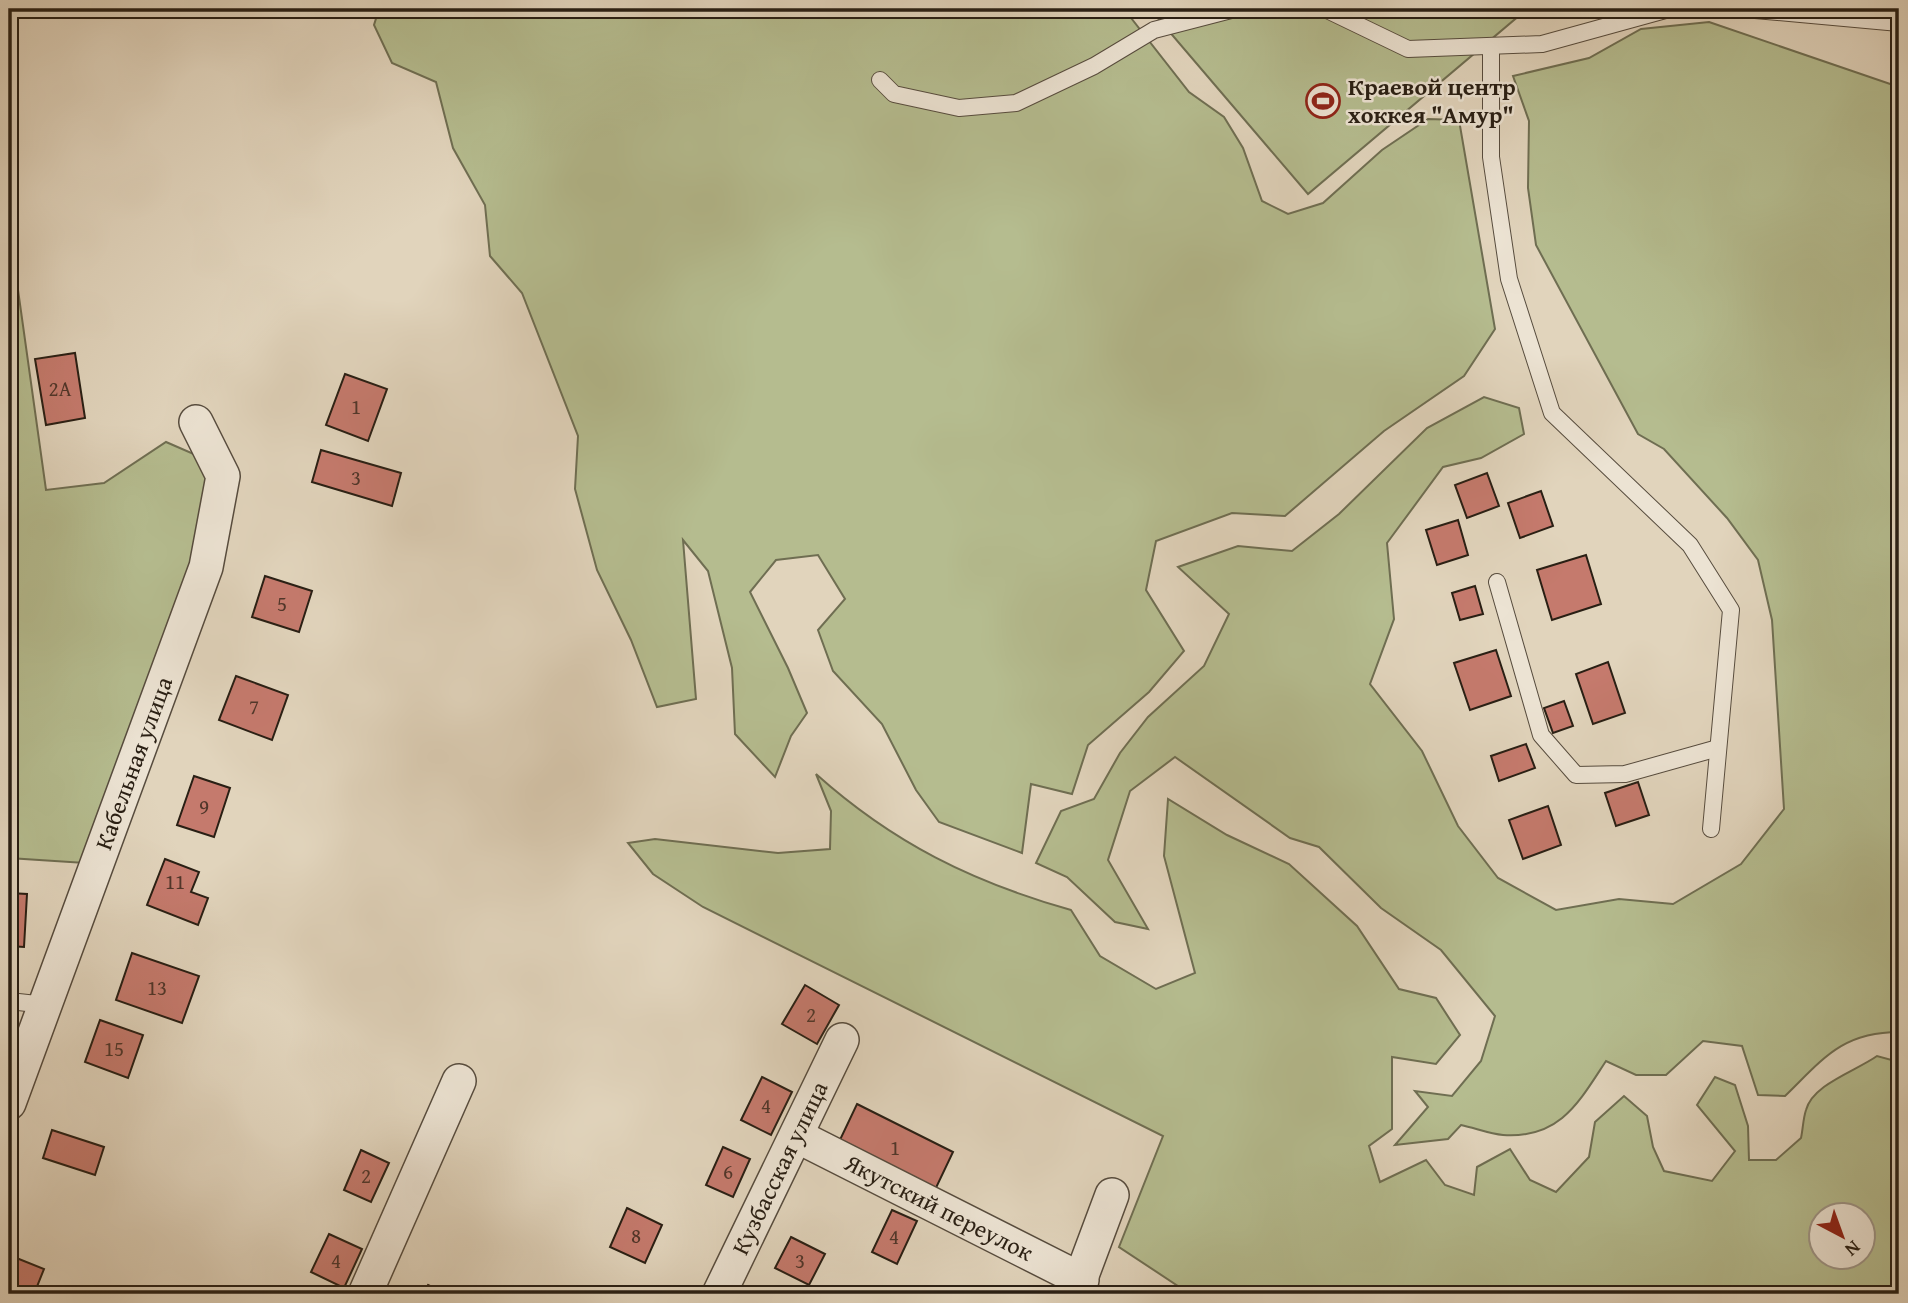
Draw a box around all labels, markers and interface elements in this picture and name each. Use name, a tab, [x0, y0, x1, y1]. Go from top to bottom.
place label: Краевой центр хоккея "Амур"	[1348, 69, 1516, 132]
sports icon: Краевой центр хоккея "Амур"	[1304, 82, 1342, 120]
house number: 2А	[49, 373, 72, 404]
house number: 1	[351, 391, 361, 422]
house number: 3	[351, 462, 361, 493]
house number: 5	[277, 588, 287, 619]
street label: Кабельная улица	[86, 671, 181, 854]
house number: 7	[249, 691, 259, 722]
house number: 9	[199, 791, 209, 822]
house number: 11	[165, 866, 185, 897]
house number: 13	[147, 972, 167, 1003]
house number: 2	[806, 999, 816, 1030]
house number: 15	[104, 1033, 124, 1064]
street label: Кузбасская улица	[723, 1075, 837, 1260]
house number: 4	[761, 1090, 771, 1121]
house number: 1	[890, 1132, 900, 1163]
street label: Якутский переулок	[838, 1145, 1040, 1270]
house number: 6	[723, 1156, 733, 1187]
house number: 2	[361, 1160, 371, 1191]
north arrow	[1806, 1202, 1876, 1272]
house number: 8	[631, 1220, 641, 1251]
house number: 4	[889, 1221, 899, 1252]
text: N	[1839, 1234, 1867, 1264]
house number: 4	[331, 1245, 341, 1276]
house number: 3	[795, 1245, 805, 1276]

